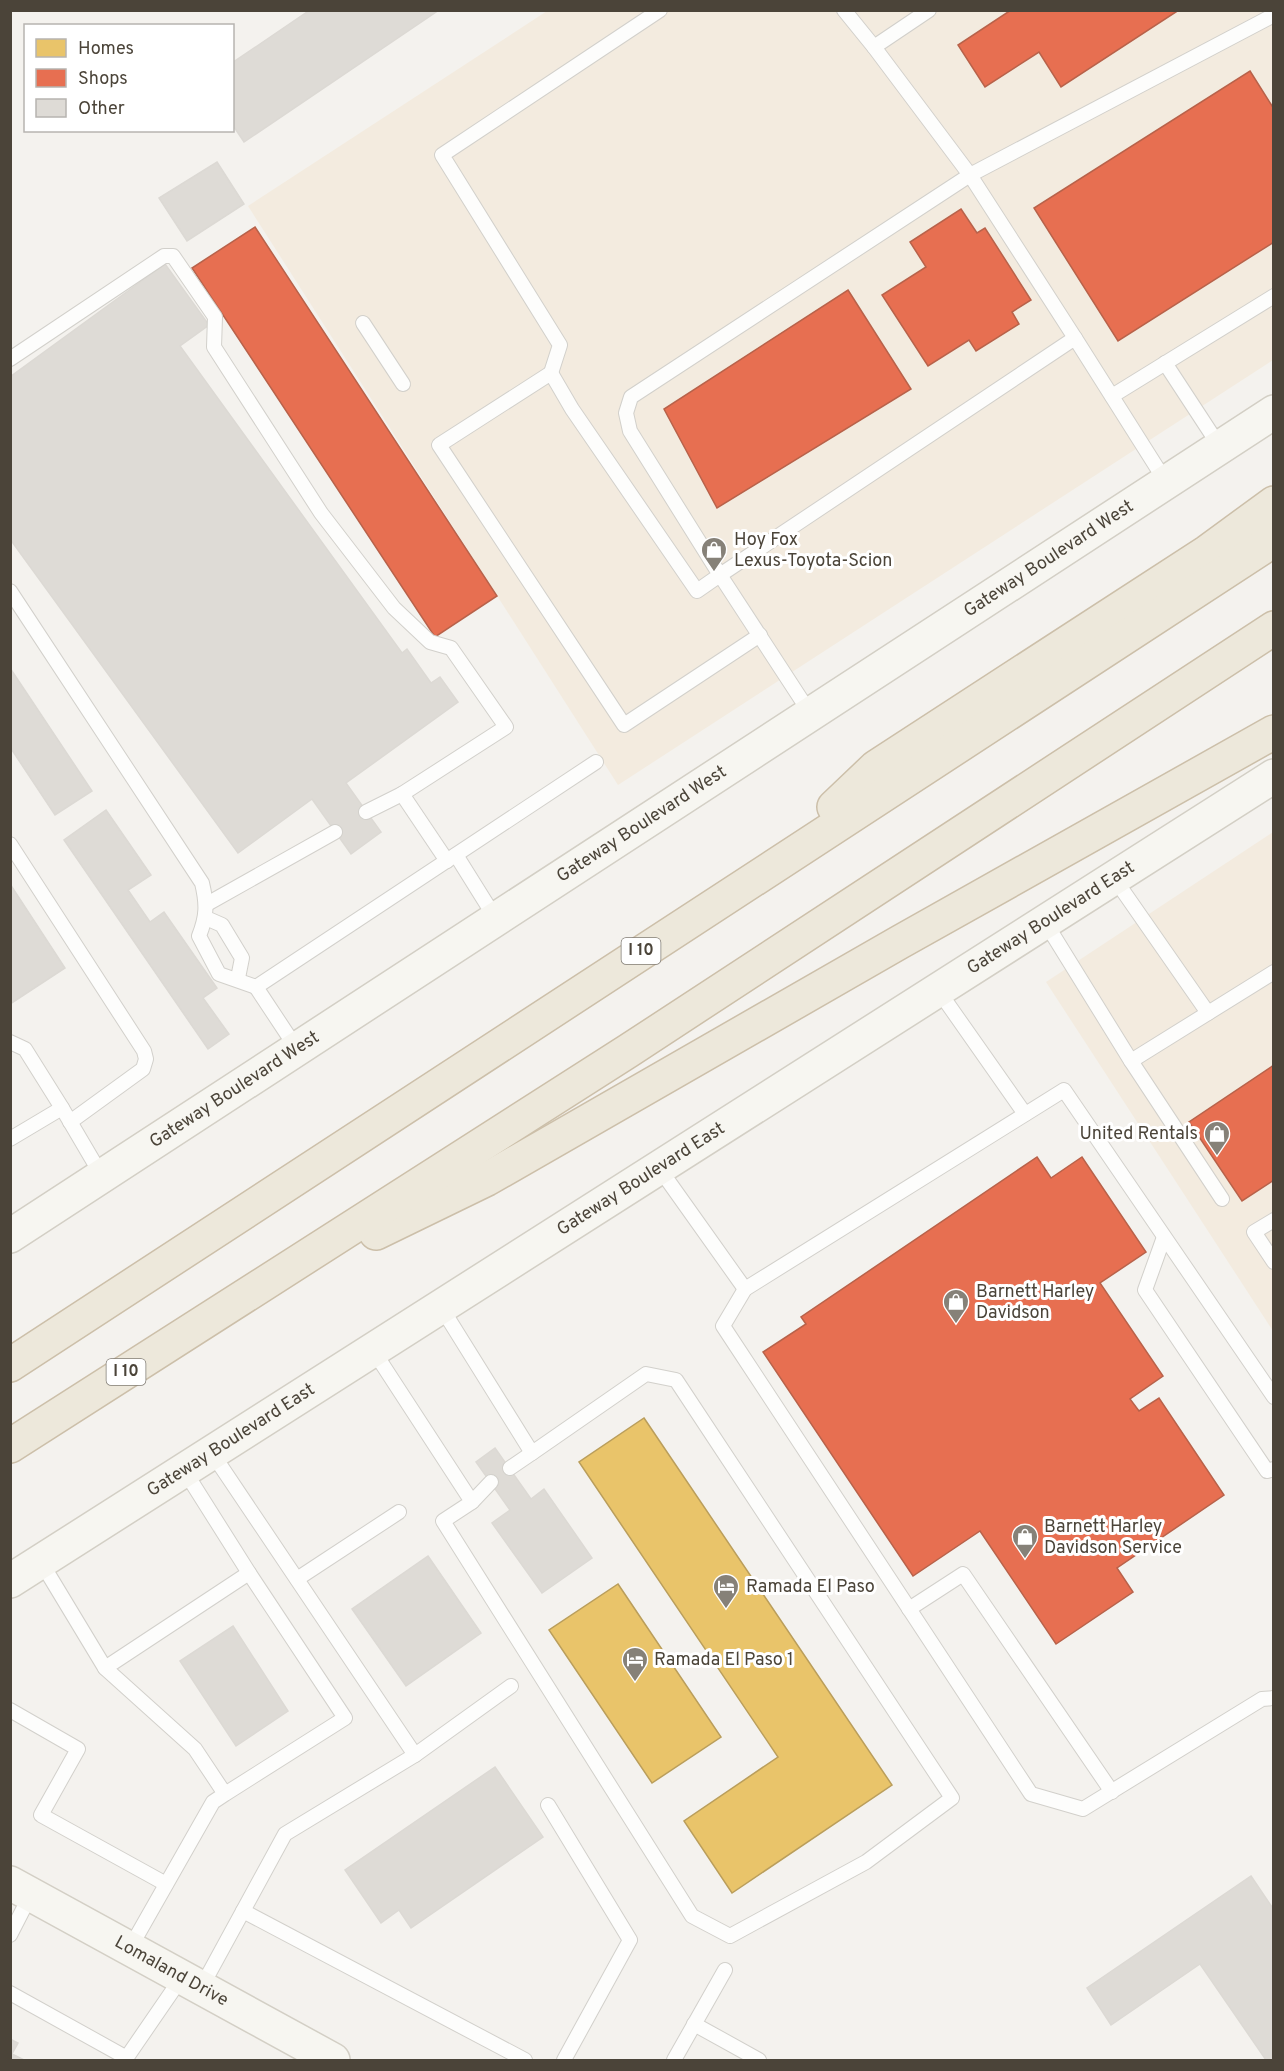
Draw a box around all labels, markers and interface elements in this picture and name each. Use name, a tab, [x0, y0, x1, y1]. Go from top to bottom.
legend	[24, 24, 234, 132]
text: Homes	[78, 38, 134, 61]
text: Shops	[78, 68, 128, 91]
text: Other	[78, 98, 125, 121]
street label: Gateway Boulevard West	[959, 495, 1138, 623]
place label: Hoy Fox Lexus-Toyota-Scion	[734, 529, 892, 573]
shop icon: Hoy Fox Lexus-Toyota-Scion	[699, 535, 729, 573]
street label: Gateway Boulevard West	[552, 760, 731, 888]
street label: Gateway Boulevard East	[963, 856, 1139, 980]
road number: I 10	[622, 938, 660, 964]
street label: Gateway Boulevard West	[145, 1026, 324, 1153]
street label: Gateway Boulevard East	[553, 1117, 729, 1241]
shop icon: United Rentals	[1202, 1119, 1232, 1157]
place label: United Rentals	[1079, 1123, 1198, 1146]
place label: Barnett Harley Davidson	[976, 1281, 1094, 1325]
shop icon: Barnett Harley Davidson	[941, 1287, 971, 1325]
road number: I 10	[106, 1359, 146, 1385]
street label: Gateway Boulevard East	[143, 1378, 319, 1502]
place label: Barnett Harley Davidson Service	[1044, 1516, 1182, 1560]
shop icon: Barnett Harley Davidson Service	[1010, 1522, 1040, 1560]
hotel icon: Ramada El Paso	[711, 1572, 741, 1610]
place label: Ramada El Paso	[746, 1576, 875, 1599]
hotel icon: Ramada El Paso 1	[620, 1645, 650, 1683]
place label: Ramada El Paso 1	[654, 1649, 794, 1672]
street label: Lomaland Drive	[110, 1931, 232, 2012]

